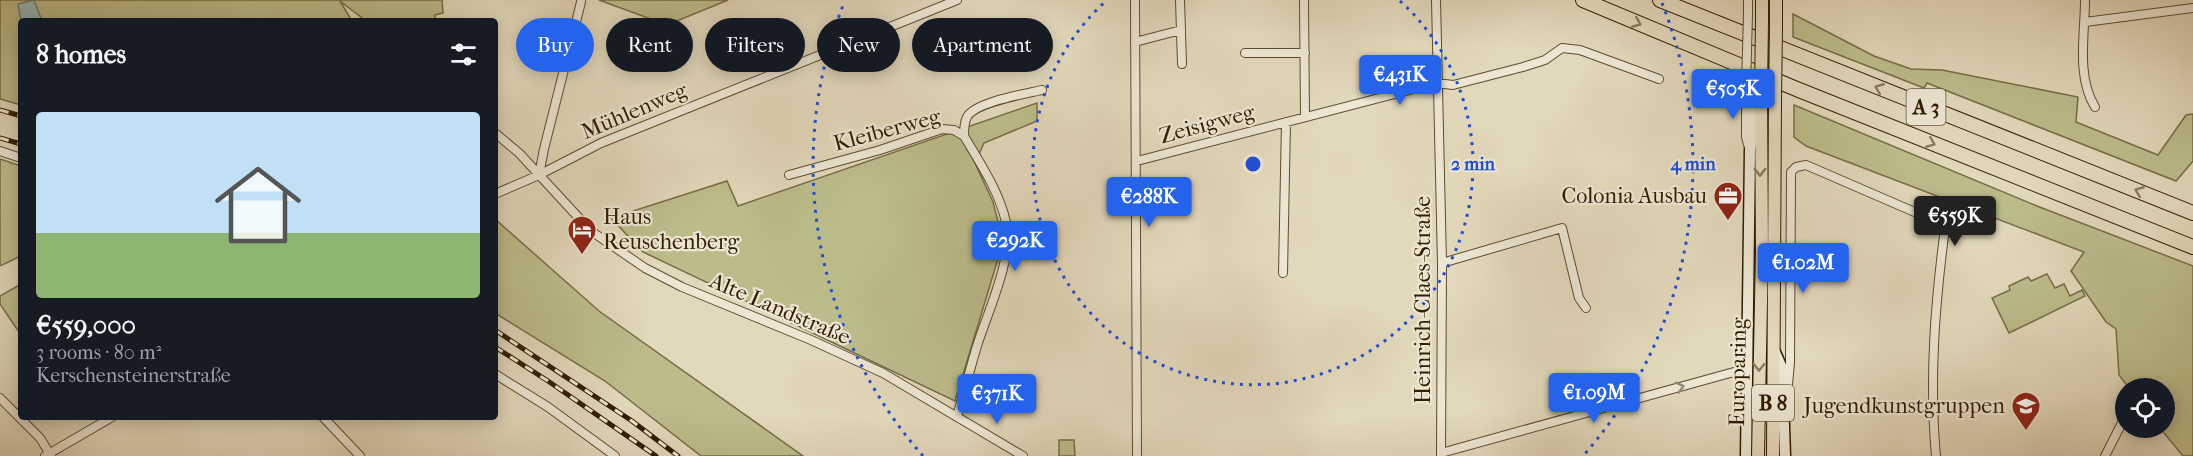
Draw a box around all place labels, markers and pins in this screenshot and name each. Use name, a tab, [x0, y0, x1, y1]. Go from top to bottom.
pin: €431K	[1358, 55, 1442, 106]
pin: €505K	[1691, 69, 1775, 120]
centre of rings	[1243, 154, 1263, 174]
pin: €288K	[1107, 177, 1191, 228]
office icon: Colonia Ausbau	[1712, 180, 1744, 222]
place label: Colonia Ausbau	[1561, 183, 1708, 209]
pin: €559K	[1913, 196, 1997, 247]
place label: Haus Reuschenberg	[603, 204, 739, 255]
hotel icon: Haus Reuschenberg	[566, 214, 598, 256]
pin: €292K	[973, 221, 1057, 272]
pin: €1.02M	[1754, 243, 1852, 294]
pin: €1.09M	[1545, 373, 1643, 424]
pin: €371K	[955, 374, 1039, 425]
school or university icon: Jugendkunstgruppen	[2010, 390, 2042, 432]
place label: Jugendkunstgruppen	[1802, 393, 2005, 419]

